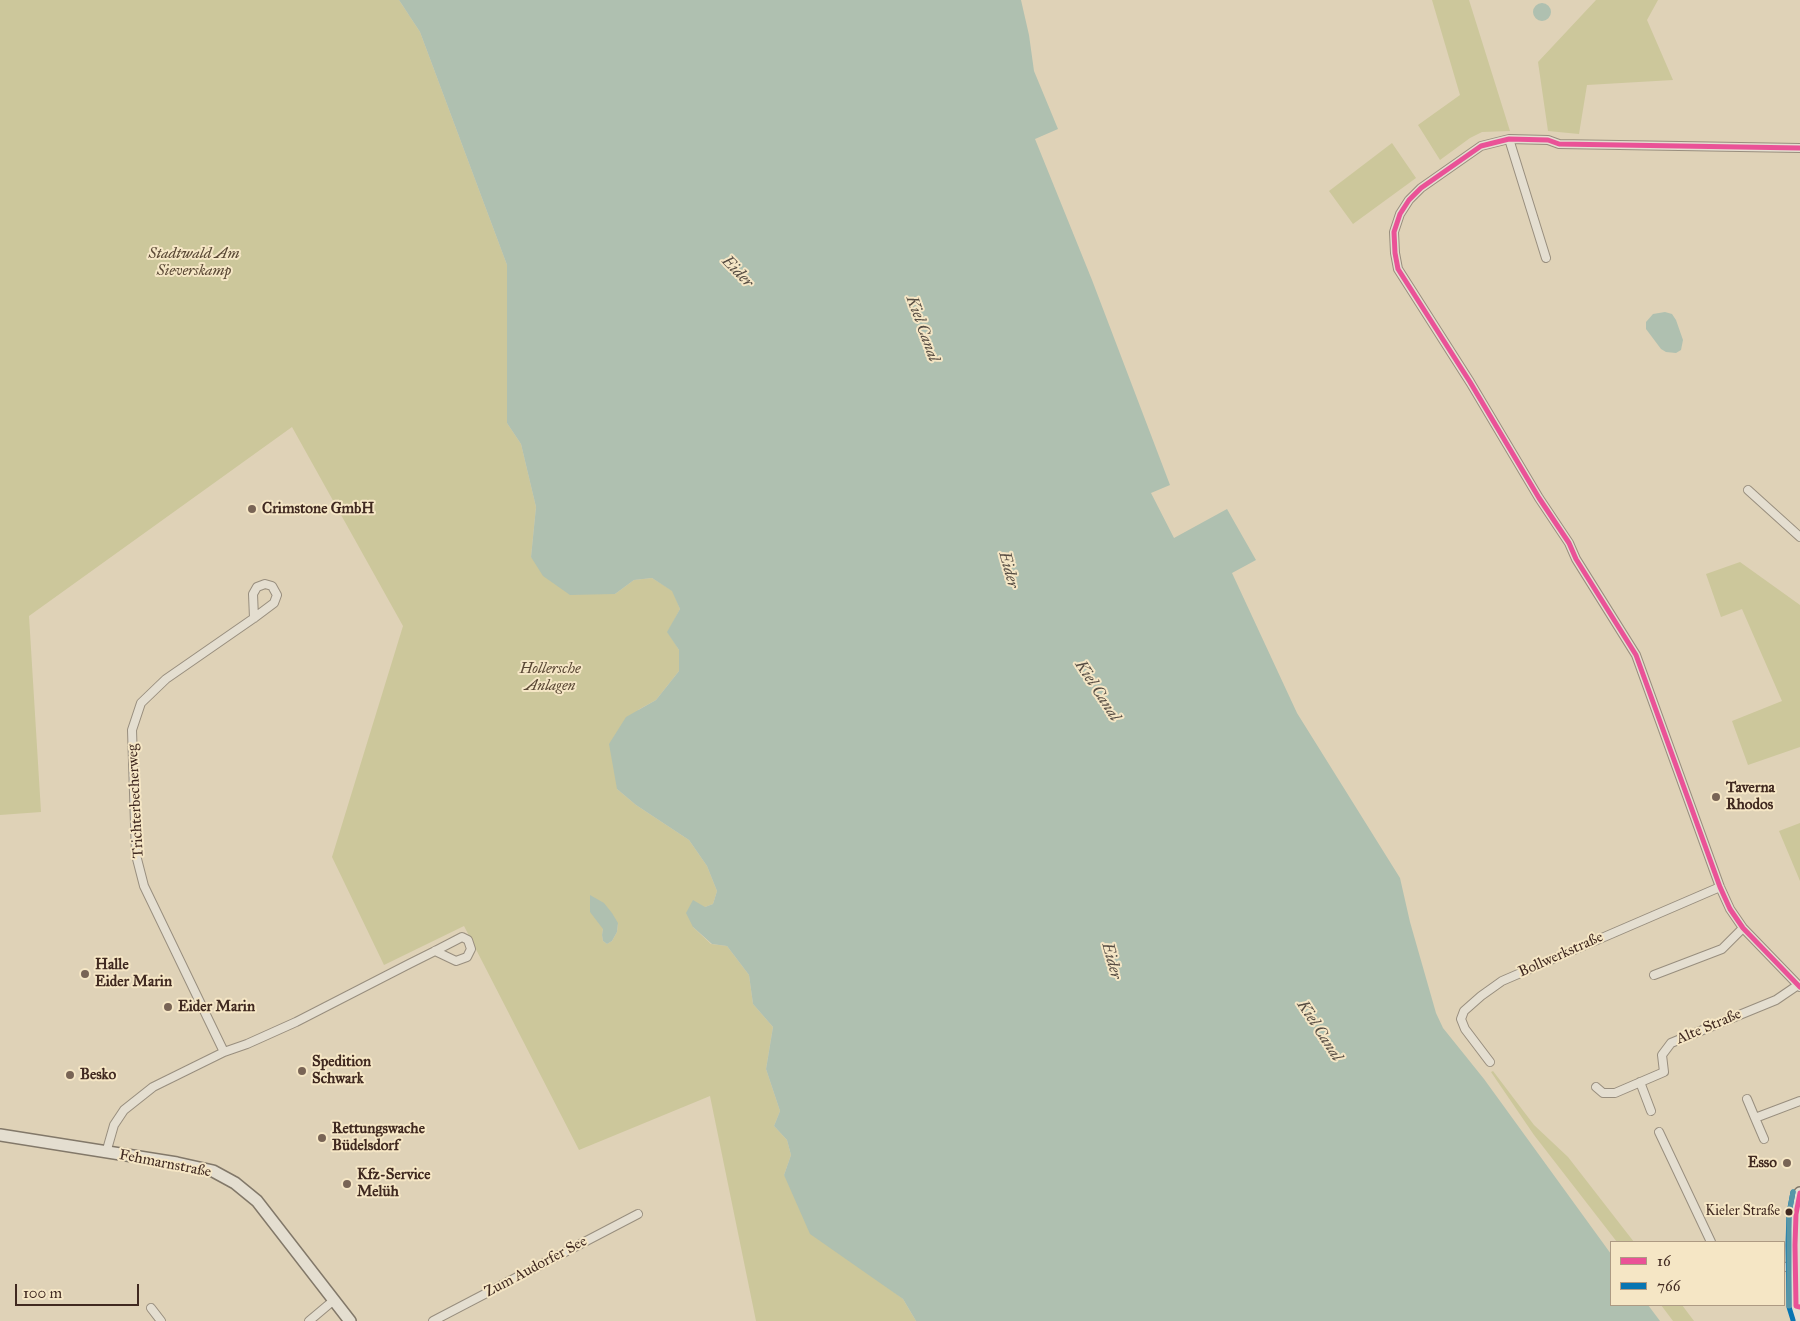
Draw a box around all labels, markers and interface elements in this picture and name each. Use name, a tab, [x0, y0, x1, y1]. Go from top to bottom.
park label: Stadtwald Am Sieverskamp	[148, 245, 240, 280]
water label: Eider	[717, 252, 757, 292]
water label: Kiel Canal	[901, 293, 943, 365]
place label: Crimstone GmbH	[262, 500, 374, 518]
marker: Crimstone GmbH	[246, 503, 258, 515]
water label: Eider	[994, 550, 1022, 590]
water label: Kiel Canal	[1070, 657, 1124, 725]
park label: Hollersche Anlagen	[519, 660, 581, 695]
street label: Trichterbecherweg	[124, 743, 148, 859]
place label: Taverna Rhodos	[1726, 779, 1775, 814]
marker: Taverna Rhodos	[1710, 791, 1722, 803]
street label: Bollwerkstraße	[1516, 928, 1606, 982]
water label: Eider	[1097, 941, 1125, 981]
place label: Halle Eider Marin	[95, 956, 172, 991]
marker: Halle Eider Marin	[79, 968, 91, 980]
water label: Kiel Canal	[1292, 997, 1346, 1065]
place label: Eider Marin	[178, 998, 255, 1016]
marker: Eider Marin	[162, 1001, 174, 1013]
street label: Alte Straße	[1674, 1005, 1744, 1049]
place label: Spedition Schwark	[312, 1053, 371, 1088]
marker: Spedition Schwark	[296, 1065, 308, 1077]
place label: Besko	[80, 1066, 116, 1084]
marker: Besko	[64, 1069, 76, 1081]
place label: Rettungswache Büdelsdorf	[332, 1120, 425, 1155]
marker: Rettungswache Büdelsdorf	[316, 1132, 328, 1144]
street label: Fehmarnstraße	[117, 1146, 213, 1182]
place label: Esso	[1748, 1154, 1777, 1172]
marker: Esso	[1781, 1157, 1793, 1169]
place label: Kfz-Service Melüh	[357, 1166, 430, 1201]
marker: Kfz-Service Melüh	[341, 1178, 353, 1190]
place label: Kieler Straße	[1705, 1204, 1780, 1220]
marker: Kieler Straße	[1784, 1207, 1794, 1217]
street label: Zum Audorfer See	[482, 1233, 590, 1301]
legend	[1610, 1241, 1785, 1306]
text: 16	[1657, 1252, 1671, 1270]
scale bar	[18, 1274, 141, 1306]
text: 766	[1657, 1277, 1680, 1295]
text: 100 m	[23, 1284, 62, 1302]

